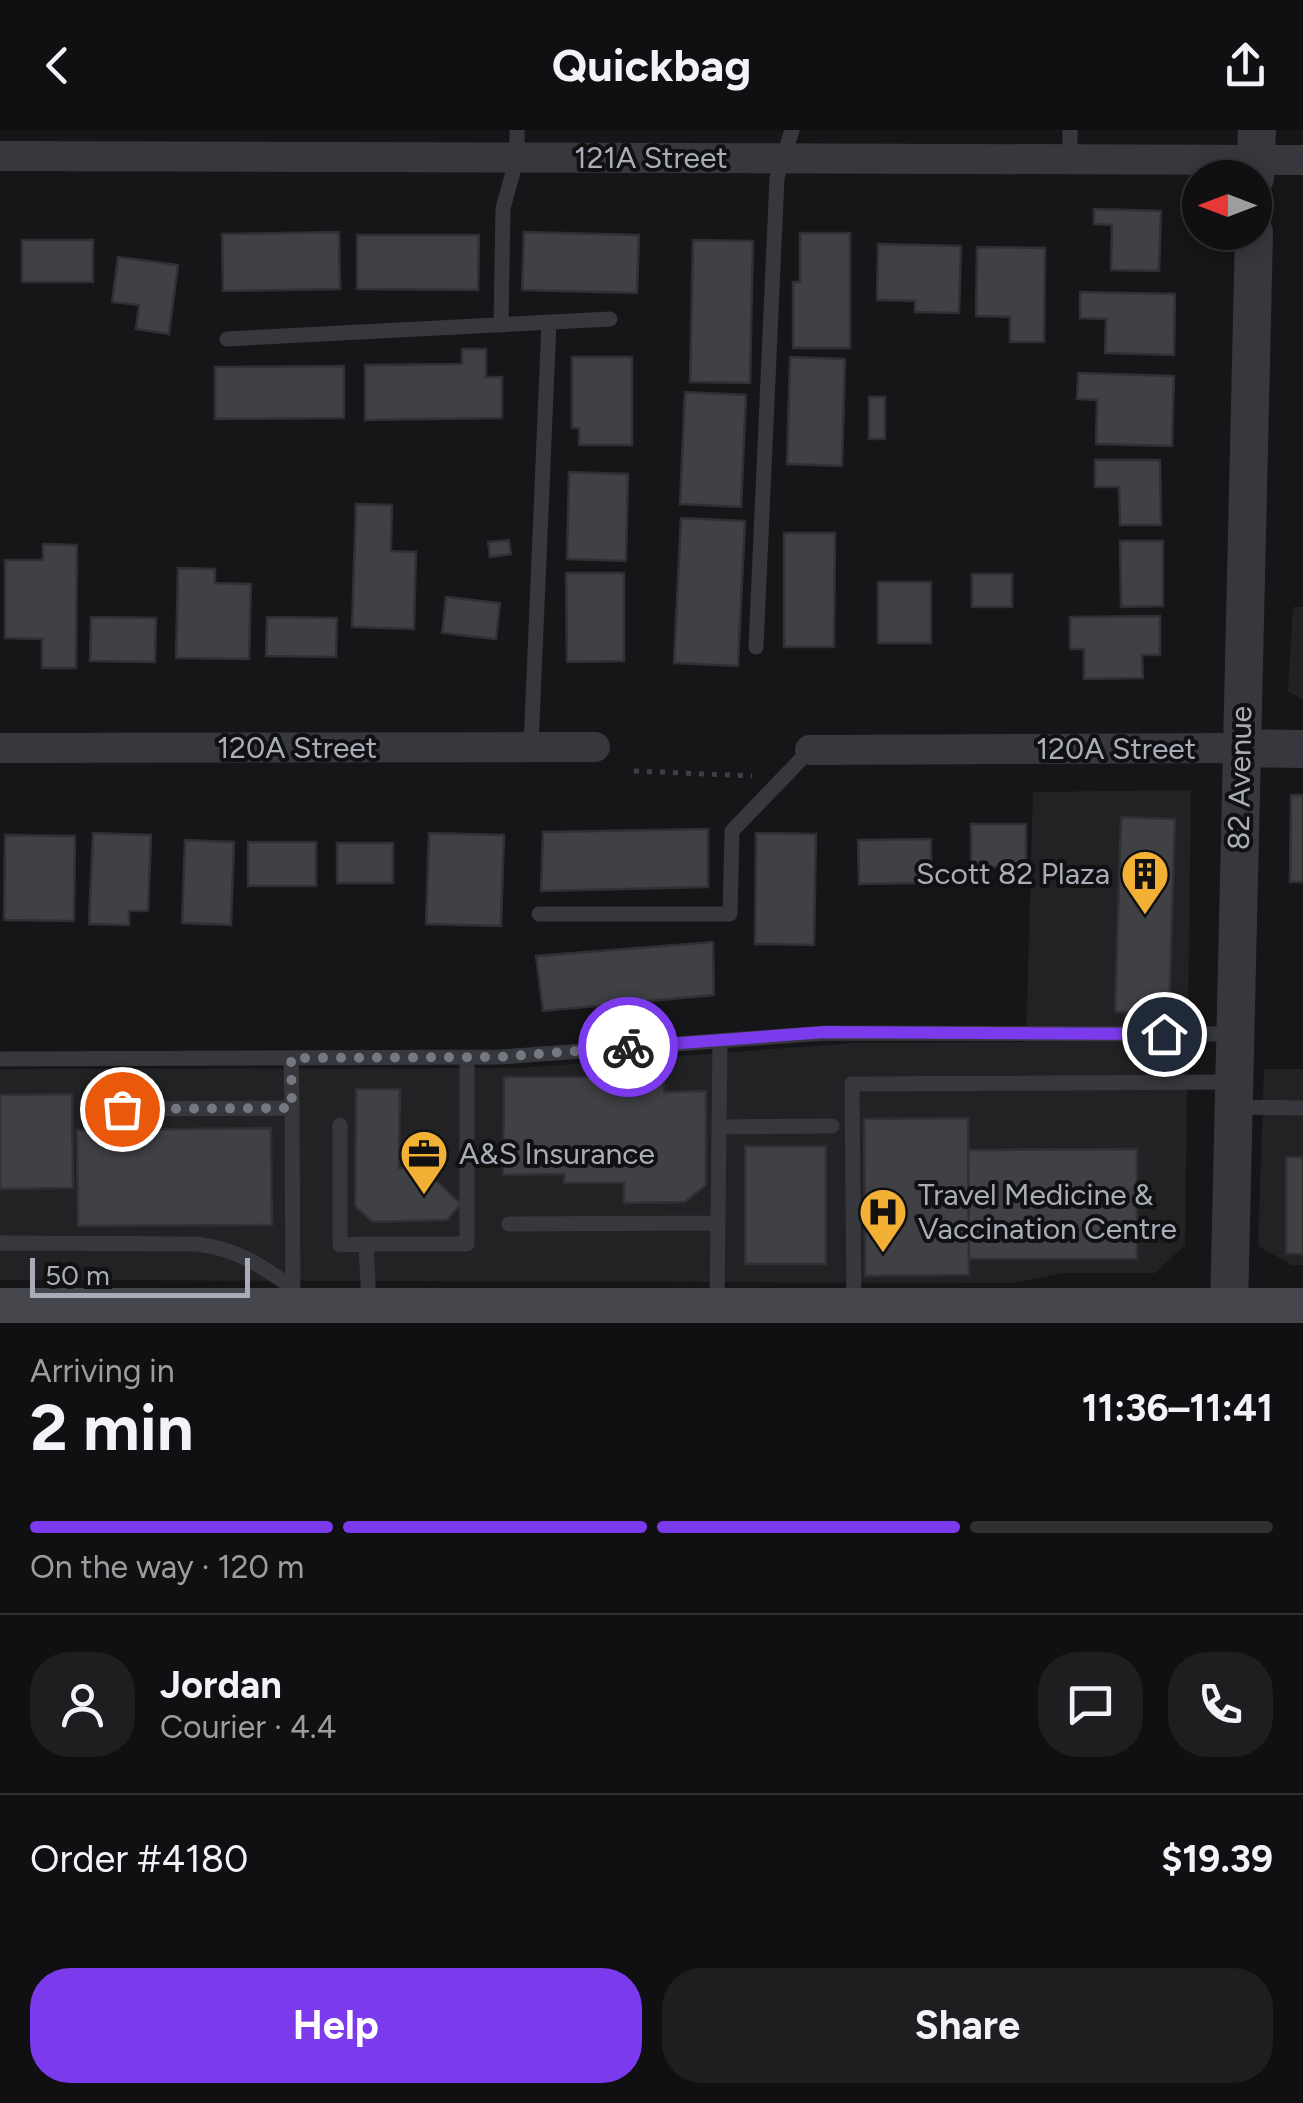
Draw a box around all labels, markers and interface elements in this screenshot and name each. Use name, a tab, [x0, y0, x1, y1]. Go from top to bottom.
icon: back	[30, 38, 85, 93]
text: Quickbag	[552, 38, 751, 92]
icon: share	[1218, 38, 1273, 93]
street label: 121A Street	[574, 139, 728, 176]
north arrow	[1182, 160, 1272, 250]
map controls	[1182, 160, 1272, 250]
street label: 82 Avenue	[1220, 706, 1259, 850]
street label: 120A Street	[217, 729, 377, 766]
street label: 120A Street	[1036, 730, 1196, 767]
building icon: Scott 82 Plaza	[1119, 848, 1171, 916]
place label: Scott 82 Plaza	[916, 855, 1110, 892]
pin	[1122, 992, 1207, 1077]
courier	[578, 997, 678, 1097]
icon: home	[1137, 1007, 1192, 1062]
icon: bike	[601, 1020, 656, 1075]
pin	[80, 1067, 165, 1152]
icon: bag	[95, 1082, 150, 1137]
office icon: A&S Insurance	[398, 1128, 450, 1196]
place label: A&S Insurance	[459, 1135, 655, 1172]
place label: Travel Medicine & Vaccination Centre	[918, 1176, 1177, 1247]
hospital icon: Travel Medicine & Vaccination Centre	[857, 1186, 909, 1254]
scale bar	[30, 1253, 250, 1298]
text: 50 m	[45, 1258, 110, 1292]
text: Arriving in	[30, 1352, 175, 1390]
text: 11:36–11:41	[1082, 1385, 1273, 1431]
text: 2 min	[30, 1388, 194, 1466]
text: On the way · 120 m	[30, 1548, 304, 1586]
button: person	[30, 1652, 135, 1757]
button: chat	[1038, 1652, 1143, 1757]
button: phone	[1168, 1652, 1273, 1757]
text: Jordan	[160, 1662, 282, 1708]
text: Courier · 4.4	[160, 1708, 336, 1746]
text: Order #4180	[30, 1836, 248, 1882]
text: $19.39	[1161, 1836, 1273, 1882]
button: Help	[30, 1968, 642, 2083]
button: Share	[662, 1968, 1273, 2083]

